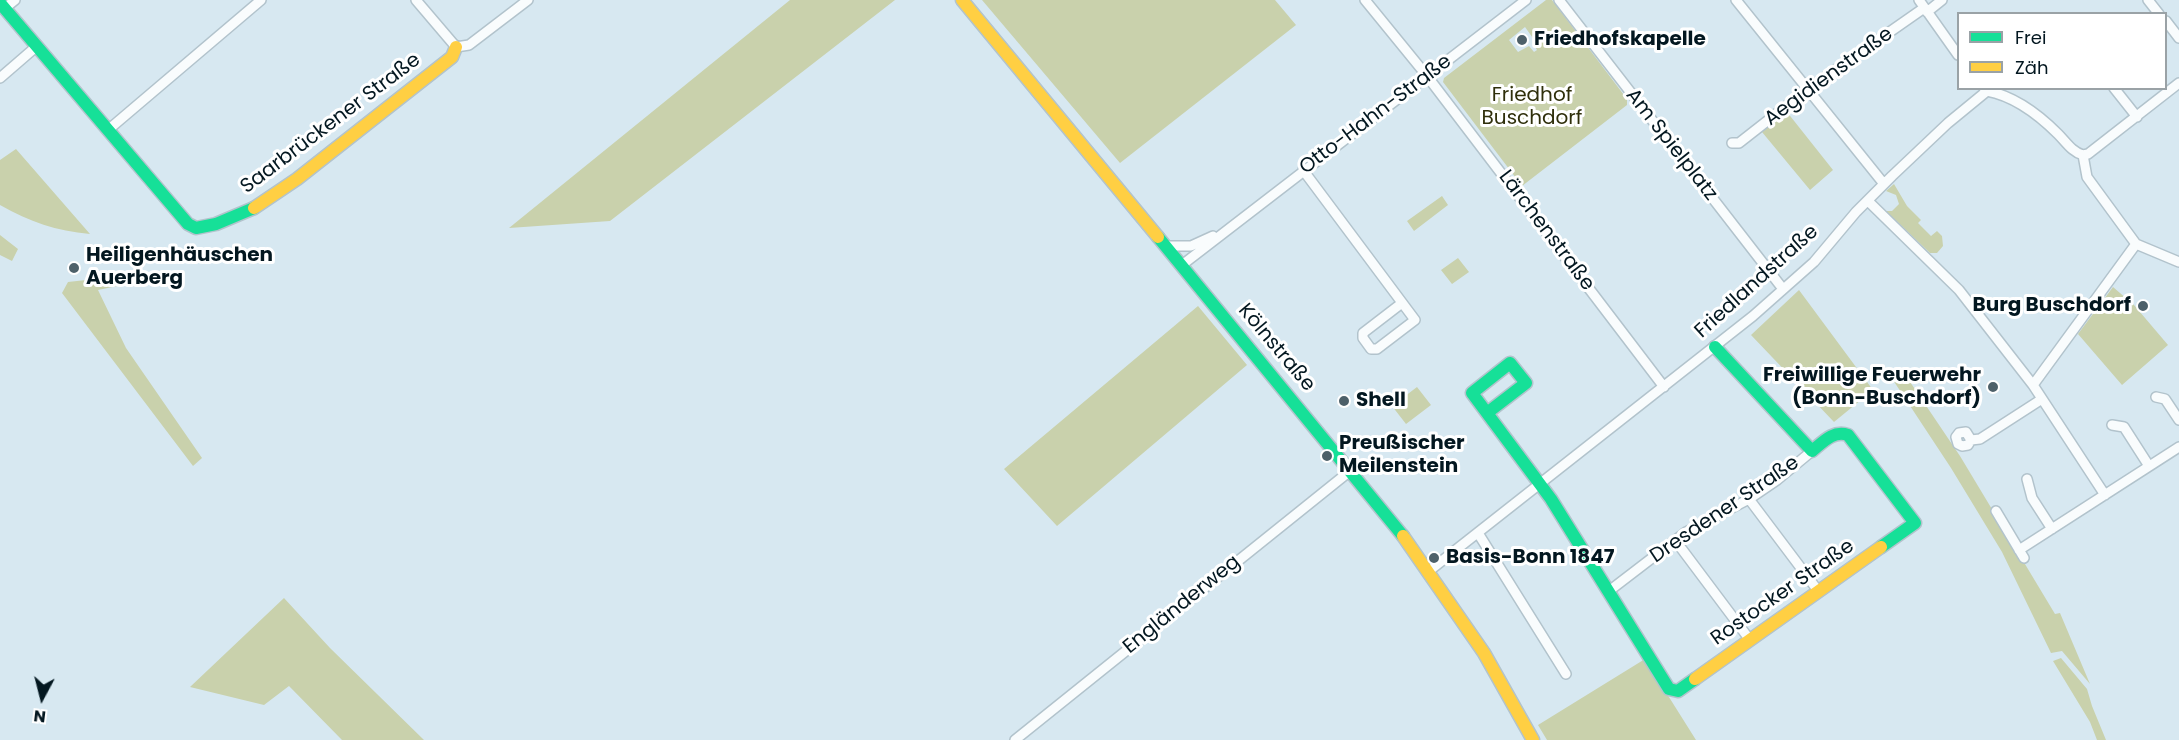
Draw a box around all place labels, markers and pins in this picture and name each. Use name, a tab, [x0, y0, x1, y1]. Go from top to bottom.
place label: Friedhofskapelle	[1534, 28, 1706, 52]
marker: Friedhofskapelle	[1515, 33, 1529, 47]
place label: Heiligenhäuschen Auerberg	[86, 244, 273, 291]
marker: Heiligenhäuschen Auerberg	[67, 261, 81, 275]
place label: Burg Buschdorf	[1972, 294, 2131, 318]
marker: Burg Buschdorf	[2136, 299, 2150, 313]
place label: Freiwillige Feuerwehr (Bonn-Buschdorf)	[1763, 364, 1981, 411]
marker: Freiwillige Feuerwehr (Bonn-Buschdorf)	[1986, 380, 2000, 394]
place label: Shell	[1356, 389, 1406, 413]
marker: Shell	[1337, 394, 1351, 408]
place label: Preußischer Meilenstein	[1339, 432, 1465, 479]
marker: Preußischer Meilenstein	[1320, 449, 1334, 463]
place label: Basis-Bonn 1847	[1446, 546, 1614, 570]
marker: Basis-Bonn 1847	[1427, 551, 1441, 565]

